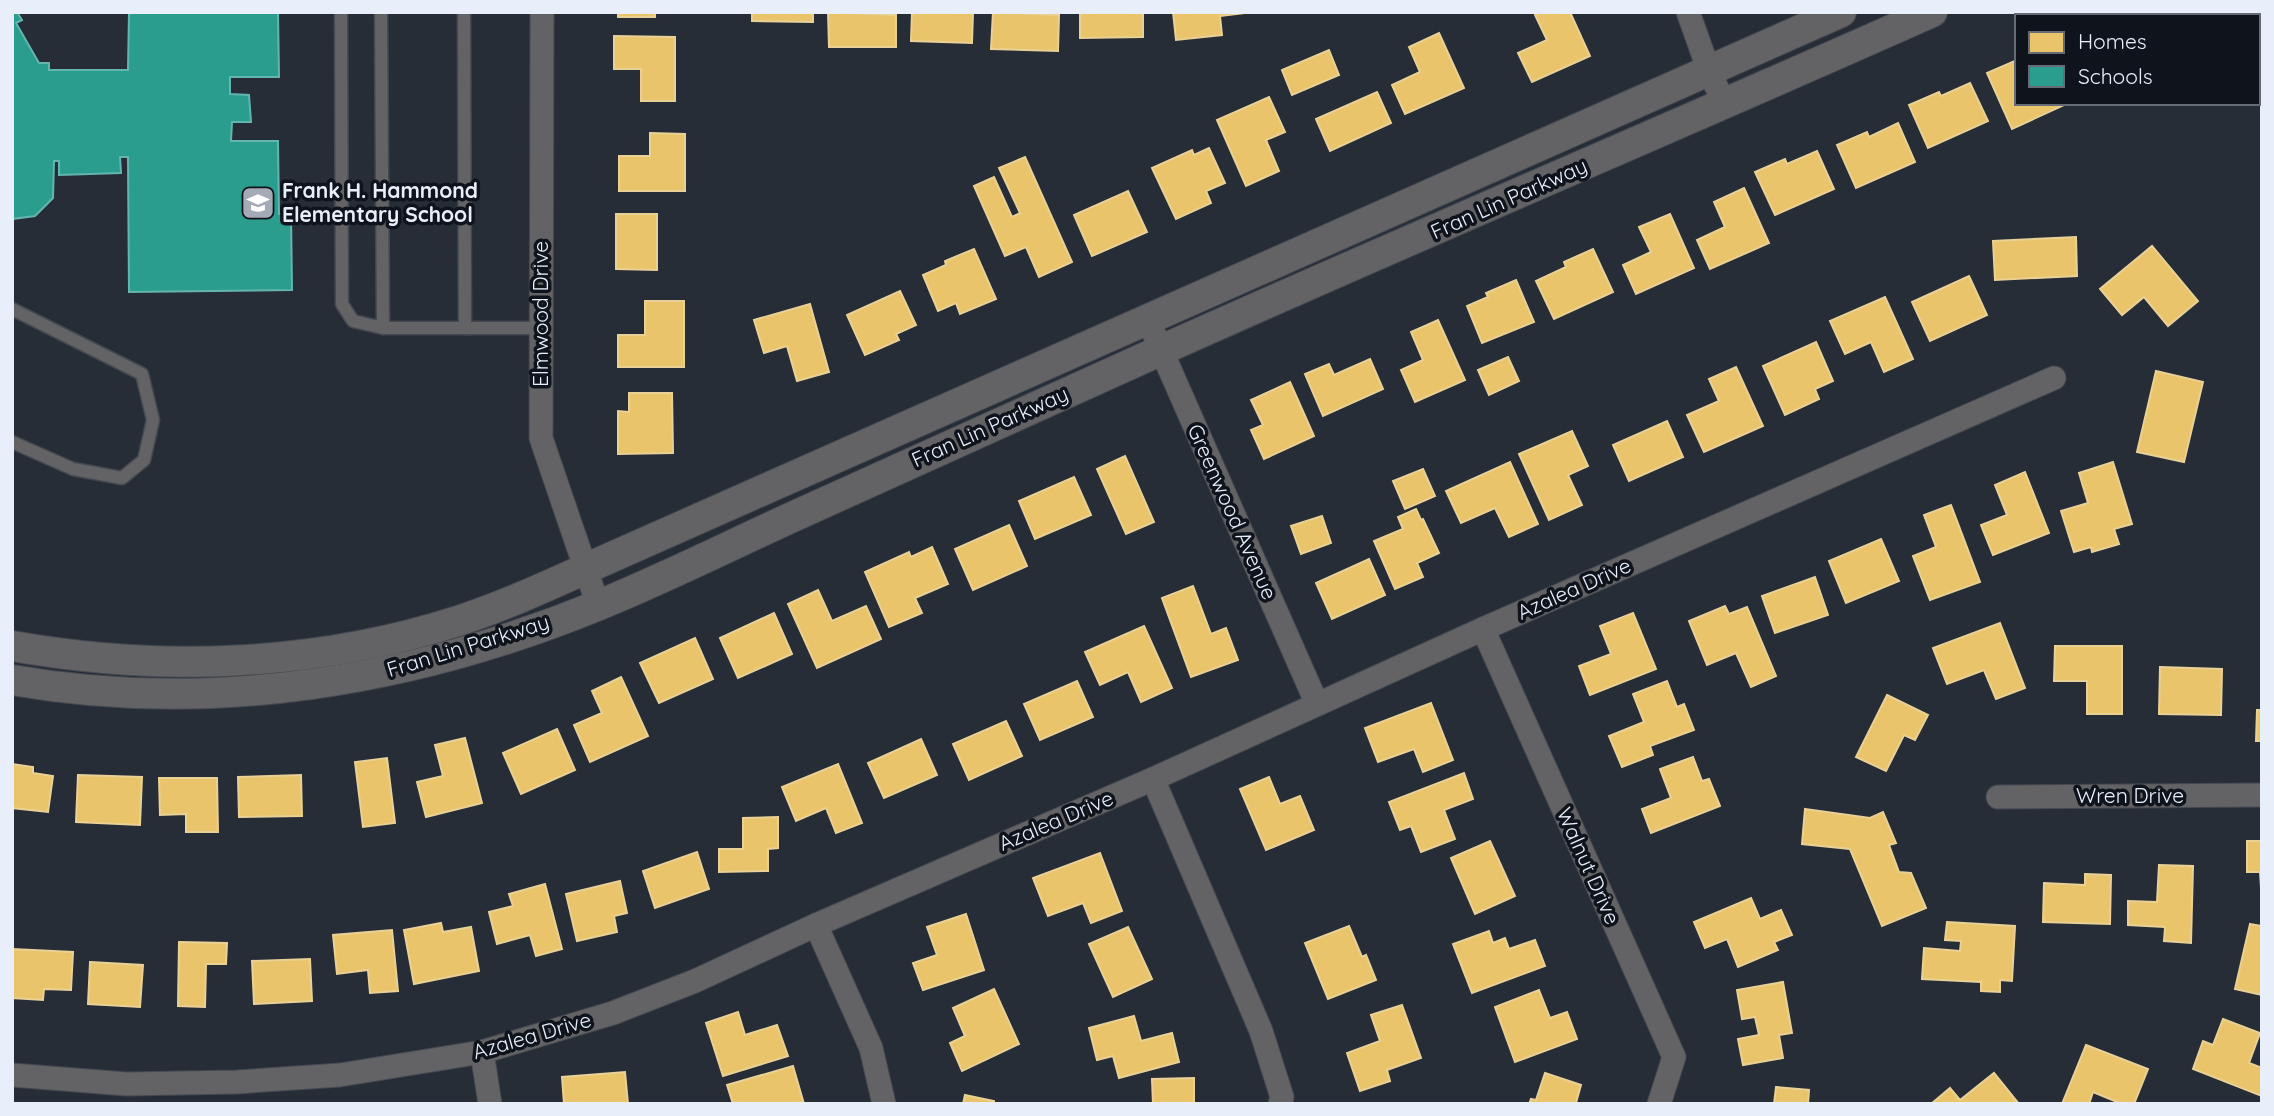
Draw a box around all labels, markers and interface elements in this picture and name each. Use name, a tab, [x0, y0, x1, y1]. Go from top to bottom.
legend	[2015, 14, 2260, 105]
text: Homes	[2078, 28, 2147, 54]
text: Schools	[2078, 63, 2153, 89]
street label: Fran Lin Parkway	[1426, 152, 1591, 244]
place label: Frank H. Hammond Elementary School	[282, 177, 478, 227]
school or university icon: Frank H. Hammond Elementary School	[239, 184, 277, 222]
street label: Elmwood Drive	[527, 241, 553, 387]
street label: Fran Lin Parkway	[907, 380, 1072, 472]
street label: Greenwood Avenue	[1182, 420, 1283, 603]
street label: Azalea Drive	[1513, 551, 1635, 625]
street label: Fran Lin Parkway	[383, 608, 552, 682]
street label: Wren Drive	[2076, 782, 2184, 808]
street label: Azalea Drive	[994, 784, 1117, 856]
street label: Walnut Drive	[1552, 803, 1626, 928]
street label: Azalea Drive	[470, 1006, 594, 1064]

